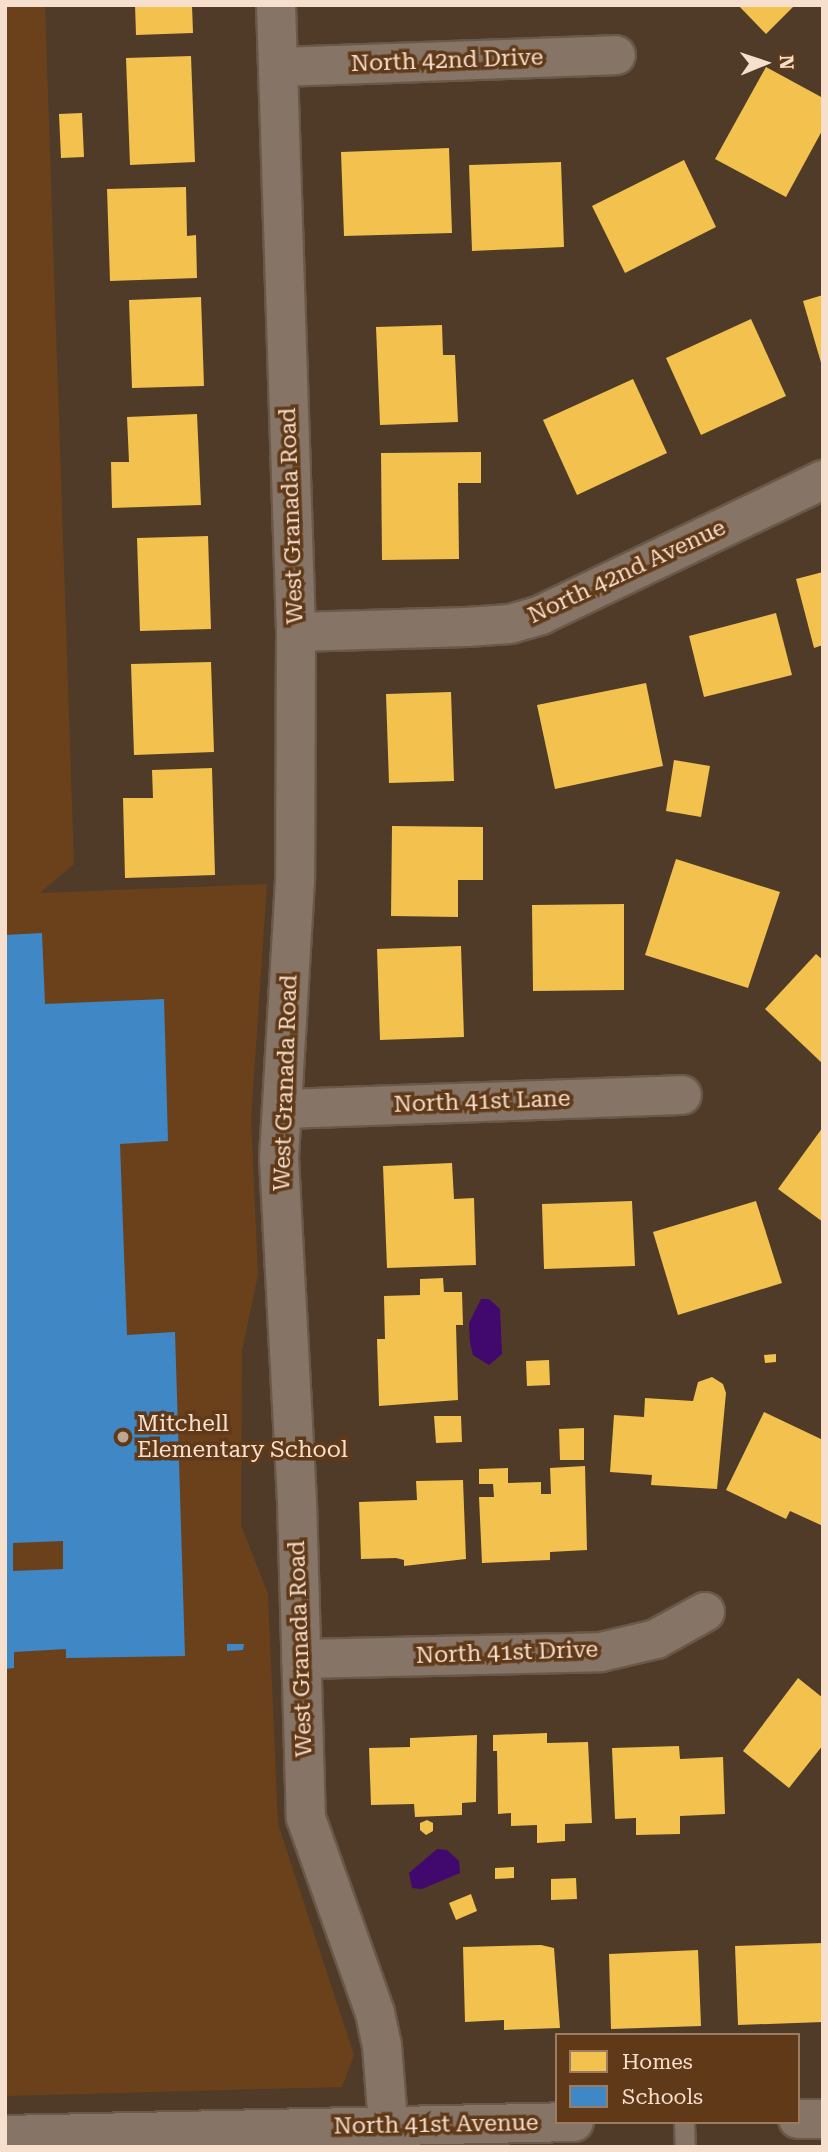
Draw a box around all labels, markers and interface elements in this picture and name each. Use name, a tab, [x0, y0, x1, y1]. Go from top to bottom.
north arrow	[730, 28, 800, 98]
street label: North 42nd Drive	[350, 44, 544, 78]
text: N	[775, 55, 798, 70]
street label: West Granada Road	[274, 407, 310, 625]
street label: North 42nd Avenue	[524, 514, 730, 630]
street label: West Granada Road	[268, 974, 304, 1192]
street label: North 41st Lane	[393, 1085, 571, 1119]
place label: Mitchell Elementary School	[137, 1410, 348, 1464]
marker: Mitchell Elementary School	[115, 1429, 131, 1445]
street label: West Granada Road	[283, 1540, 319, 1758]
street label: North 41st Drive	[415, 1636, 599, 1670]
legend	[555, 2033, 800, 2124]
text: Homes	[622, 2050, 693, 2074]
text: Schools	[622, 2085, 703, 2109]
street label: North 41st Avenue	[333, 2109, 539, 2141]

